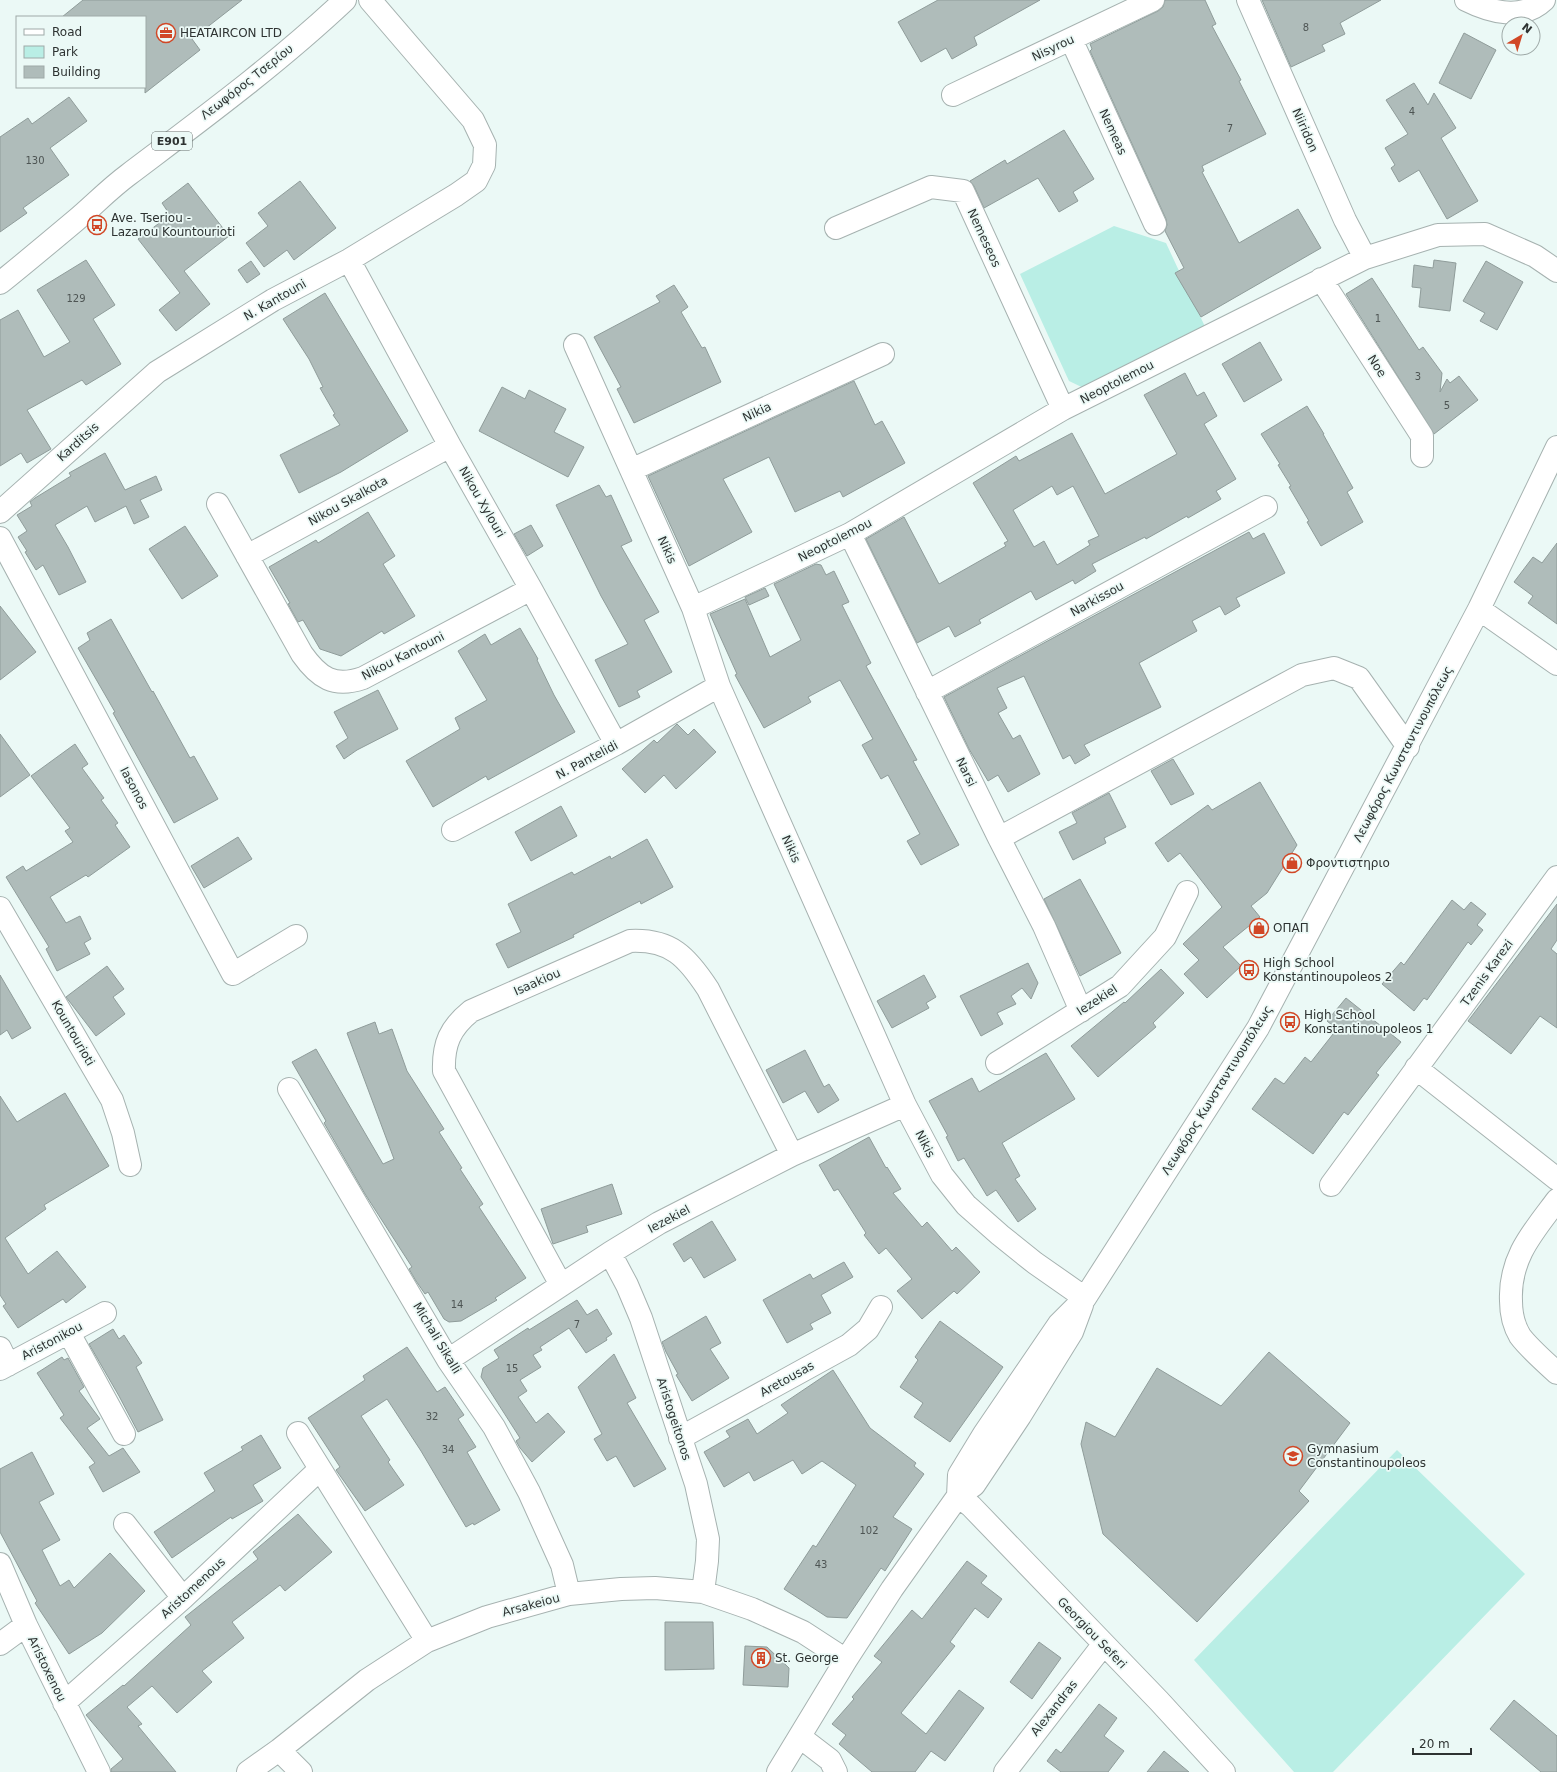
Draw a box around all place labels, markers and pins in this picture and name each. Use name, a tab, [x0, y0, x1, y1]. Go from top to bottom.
office icon: HEATAIRCON LTD	[155, 22, 177, 44]
place label: HEATAIRCON LTD	[180, 26, 282, 40]
place label: Ave. Tseriou - Lazarou Kountourioti	[111, 211, 235, 239]
bus stop icon: Ave. Tseriou - Lazarou Kountourioti	[86, 214, 108, 236]
shop icon: Φροντιστηριο	[1281, 852, 1303, 874]
place label: Φροντιστηριο	[1306, 856, 1390, 870]
shop icon: ΟΠΑΠ	[1248, 917, 1270, 939]
place label: ΟΠΑΠ	[1273, 921, 1309, 935]
place label: High School Konstantinoupoleos 2	[1263, 956, 1392, 984]
bus stop icon: High School Konstantinoupoleos 2	[1238, 959, 1260, 981]
place label: High School Konstantinoupoleos 1	[1304, 1008, 1433, 1036]
bus stop icon: High School Konstantinoupoleos 1	[1279, 1011, 1301, 1033]
place label: Gymnasium Constantinoupoleos	[1307, 1442, 1426, 1470]
school or university icon: Gymnasium Constantinoupoleos	[1282, 1445, 1304, 1467]
building icon: St. George	[750, 1647, 772, 1669]
place label: St. George	[775, 1651, 839, 1665]

